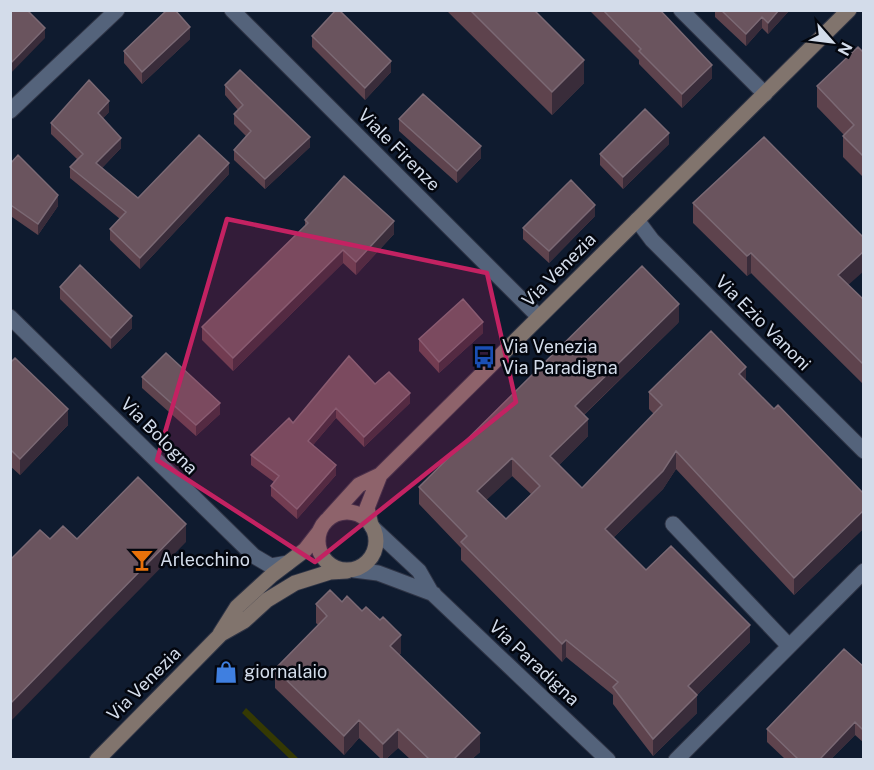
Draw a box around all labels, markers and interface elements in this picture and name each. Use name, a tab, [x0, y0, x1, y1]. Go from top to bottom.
north arrow	[802, 12, 862, 72]
text: N	[833, 39, 856, 59]
street label: Viale Firenze	[354, 104, 445, 195]
street label: Via Venezia	[517, 228, 600, 311]
street label: Via Ezio Vanoni	[711, 271, 815, 375]
place label: Via Venezia Via Paradigna	[502, 336, 618, 378]
bus stop icon: Via Venezia Via Paradigna	[471, 344, 497, 370]
street label: Via Bologna	[117, 393, 202, 478]
bar icon: Arlecchino	[129, 547, 155, 573]
place label: Arlecchino	[160, 549, 250, 570]
street label: Via Paradigna	[485, 616, 584, 710]
street label: Via Venezia	[102, 642, 185, 725]
shop icon: giornalaio	[213, 659, 239, 685]
place label: giornalaio	[244, 661, 327, 682]

